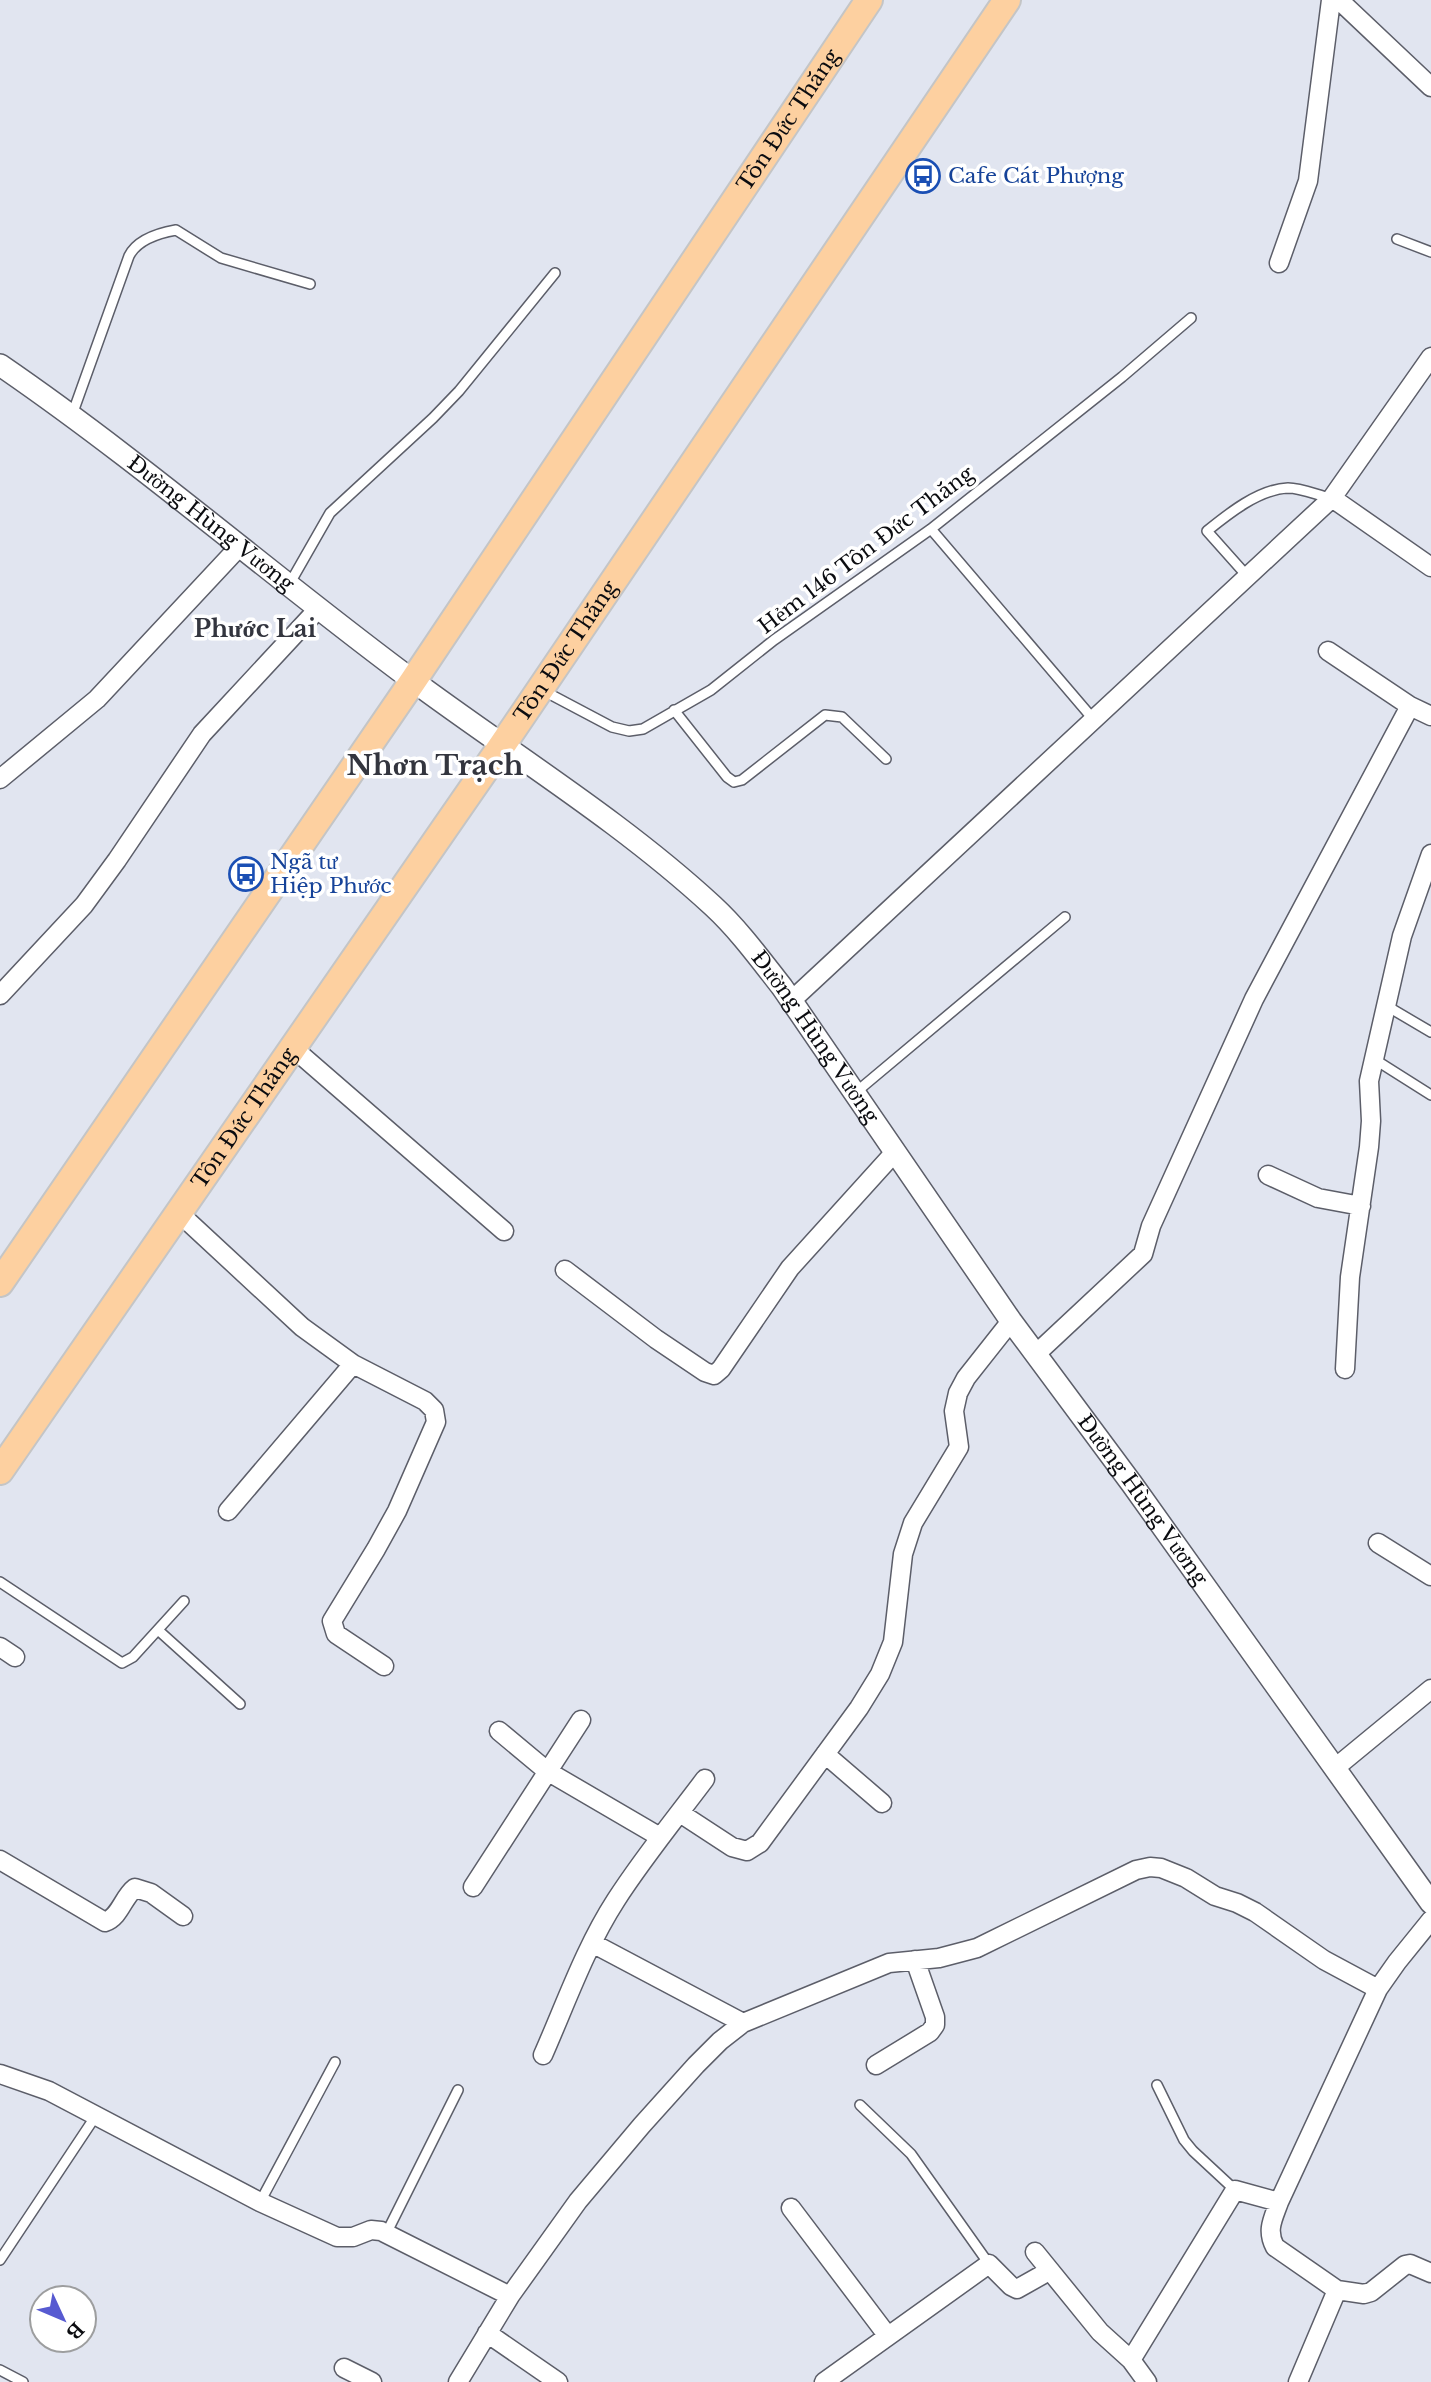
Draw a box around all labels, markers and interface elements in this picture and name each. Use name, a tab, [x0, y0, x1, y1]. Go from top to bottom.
street label: Tôn Đức Thắng	[732, 44, 846, 196]
bus stop icon: Cafe Cát Phượng	[904, 157, 942, 195]
place label: Cafe Cát Phượng	[948, 163, 1124, 189]
street label: Đường Hùng Vương	[122, 450, 300, 598]
street label: Hẻm 146 Tôn Đức Thắng	[753, 460, 979, 640]
street label: Tôn Đức Thắng	[509, 575, 623, 727]
district label: Phước Lai	[194, 614, 317, 643]
district label: Nhơn Trạch	[347, 748, 523, 783]
place label: Ngã tư Hiệp Phước	[270, 849, 392, 899]
bus stop icon: Ngã tư Hiệp Phước	[227, 855, 265, 893]
street label: Đường Hùng Vương	[746, 946, 885, 1129]
street label: Tôn Đức Thắng	[186, 1042, 302, 1194]
street label: Đường Hùng Vương	[1072, 1409, 1214, 1591]
north arrow	[28, 2284, 98, 2354]
text: B	[61, 2317, 88, 2344]

